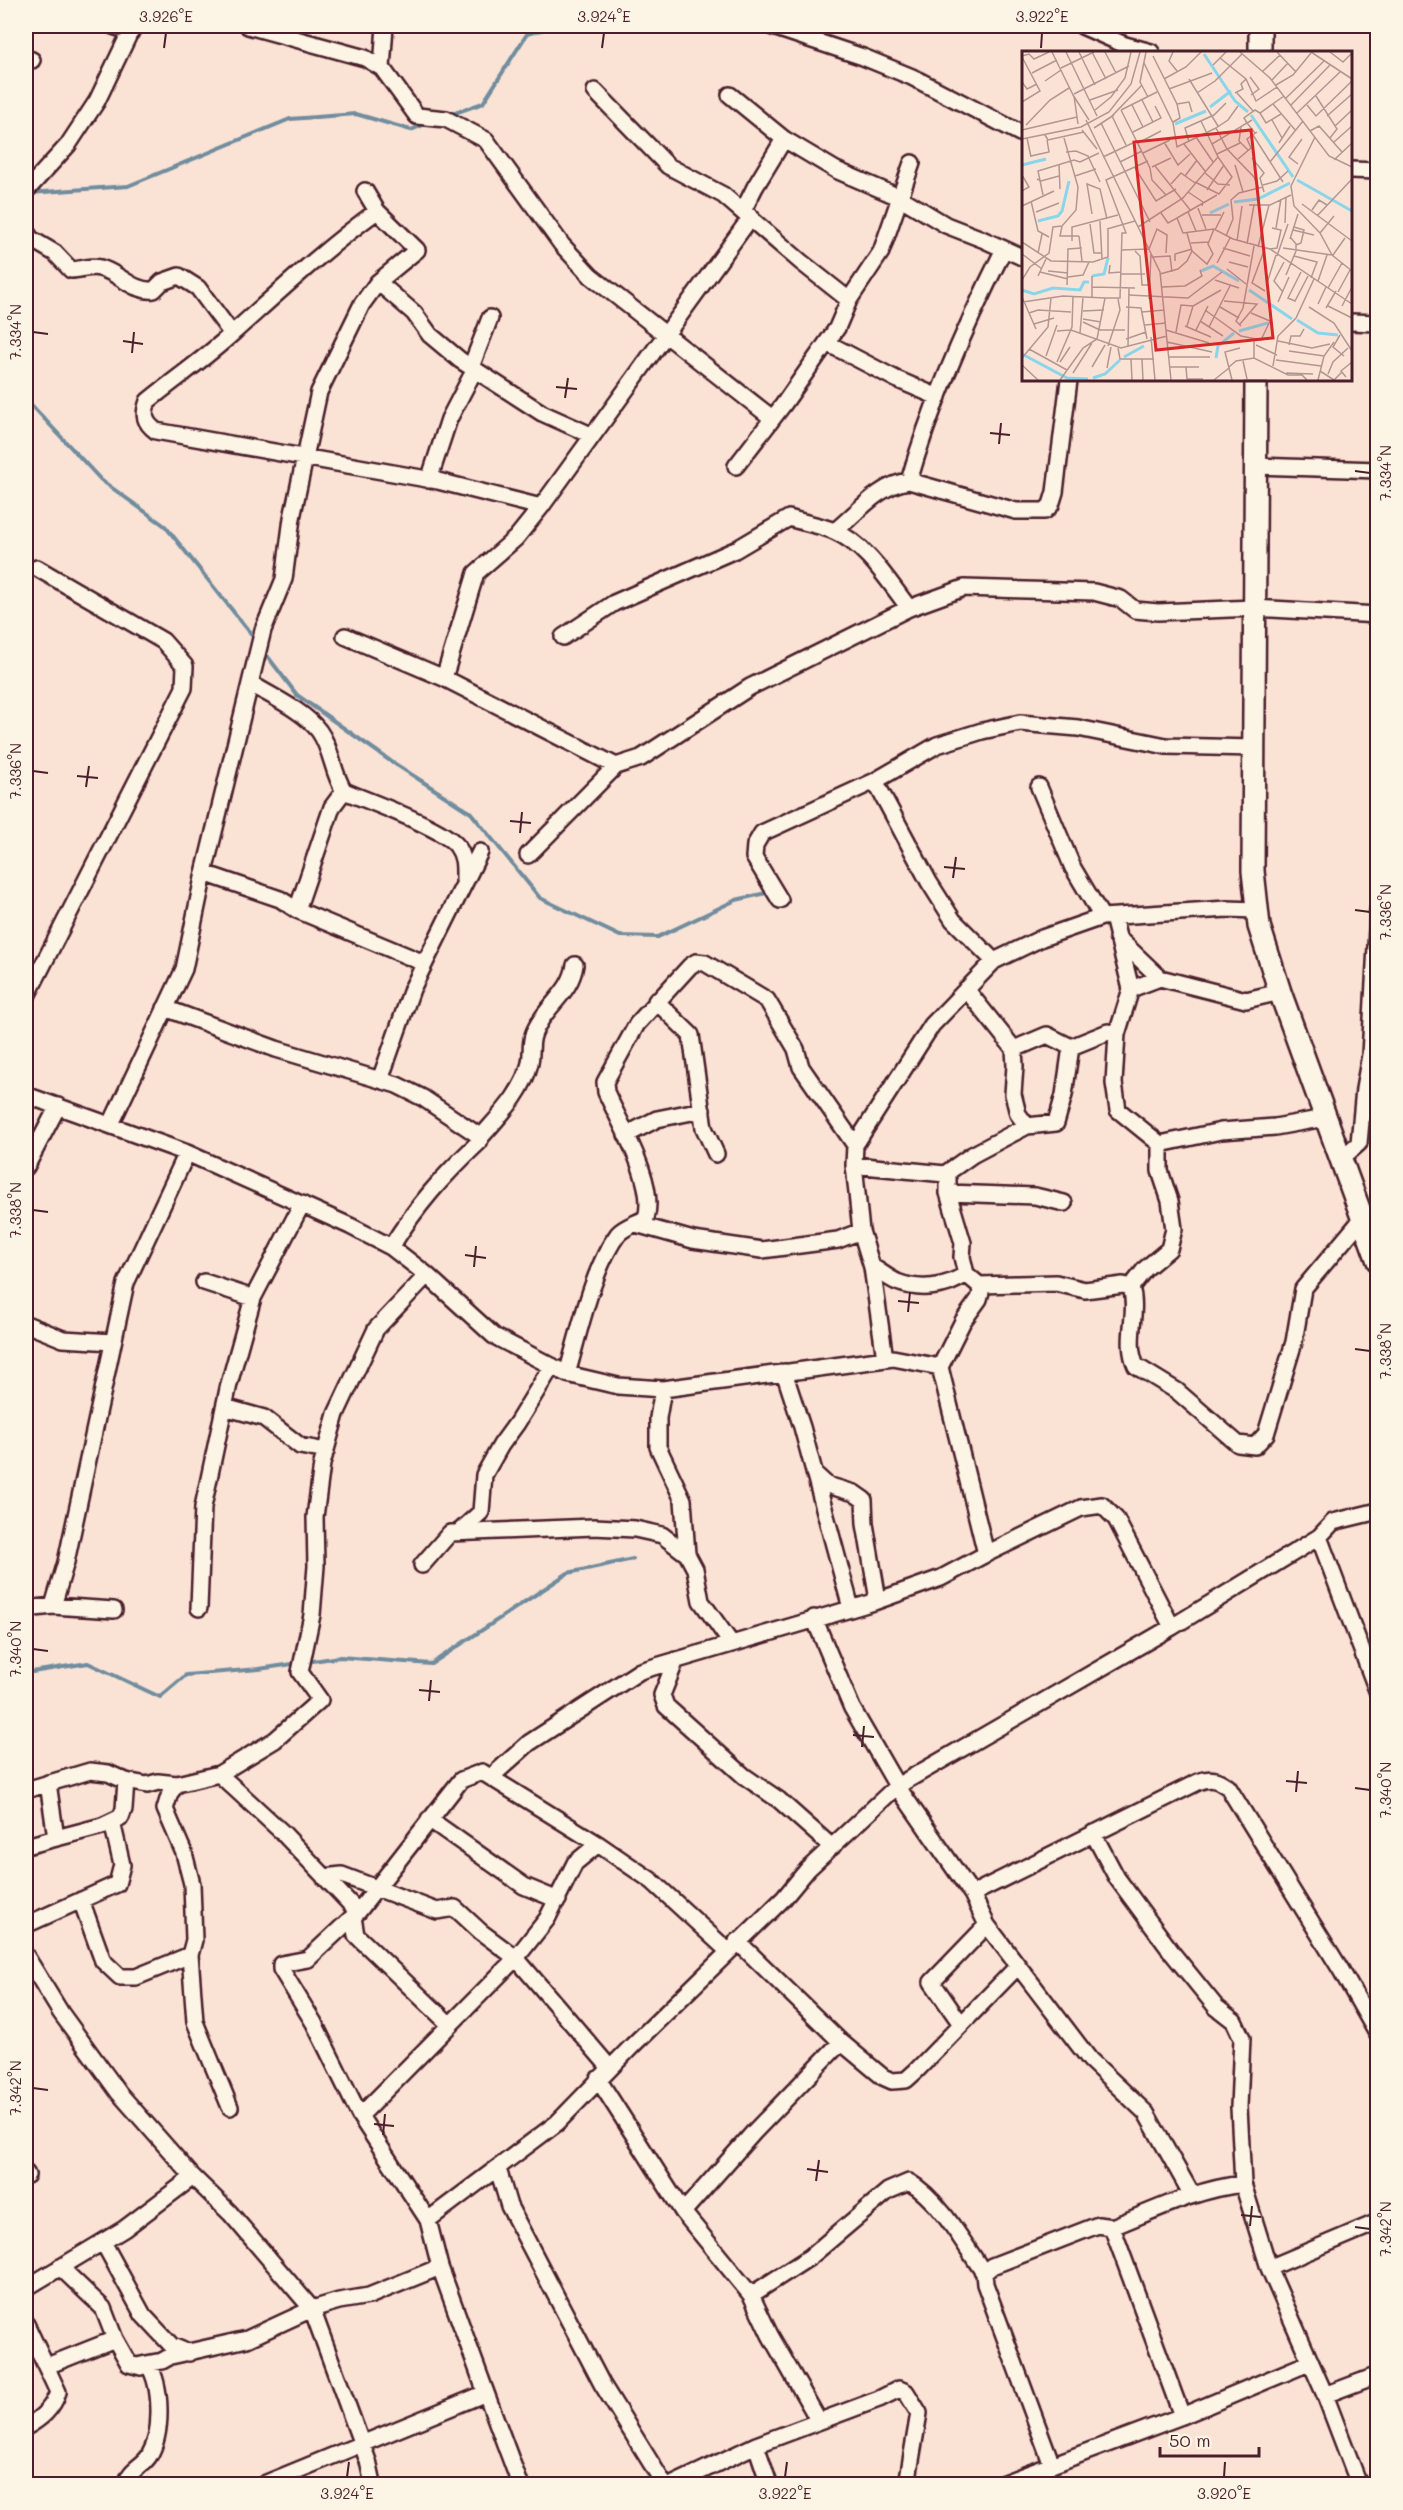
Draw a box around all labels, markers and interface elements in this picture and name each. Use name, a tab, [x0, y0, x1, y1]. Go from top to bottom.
text: 3.926°E	[139, 6, 193, 26]
text: 3.924°E	[577, 6, 631, 26]
text: 3.922°E	[1015, 6, 1069, 26]
inset map	[1022, 51, 1352, 381]
text: 7.334°N	[5, 304, 25, 360]
text: 7.334°N	[1375, 445, 1395, 501]
text: 7.336°N	[5, 743, 25, 799]
text: 7.336°N	[1375, 884, 1395, 940]
text: 7.338°N	[5, 1182, 25, 1238]
text: 7.338°N	[1375, 1323, 1395, 1379]
text: 7.340°N	[5, 1621, 25, 1677]
text: 7.340°N	[1375, 1762, 1395, 1818]
text: 7.342°N	[5, 2060, 25, 2116]
text: 7.342°N	[1375, 2201, 1395, 2257]
scale bar	[1160, 2420, 1259, 2458]
text: 50 m	[1169, 2428, 1211, 2452]
text: 3.924°E	[320, 2483, 374, 2503]
text: 3.922°E	[758, 2483, 812, 2503]
text: 3.920°E	[1197, 2483, 1251, 2503]

